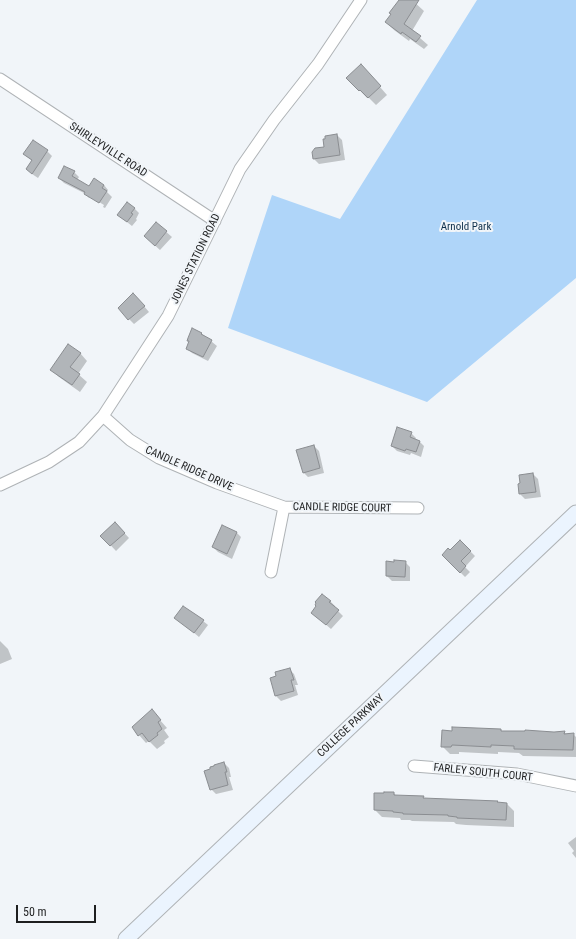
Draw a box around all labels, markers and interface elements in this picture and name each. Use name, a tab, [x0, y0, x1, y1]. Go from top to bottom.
street label: SHIRLEYVILLE ROAD	[67, 120, 149, 180]
street label: JONES STATION ROAD	[168, 212, 224, 306]
park label: Arnold Park	[441, 220, 491, 234]
street label: CANDLE RIDGE DRIVE	[143, 444, 235, 494]
street label: CANDLE RIDGE COURT	[293, 501, 391, 515]
street label: COLLEGE PARKWAY	[315, 692, 387, 760]
street label: FARLEY SOUTH COURT	[433, 761, 533, 785]
scale bar	[18, 897, 98, 923]
text: 50 m	[23, 905, 47, 919]

